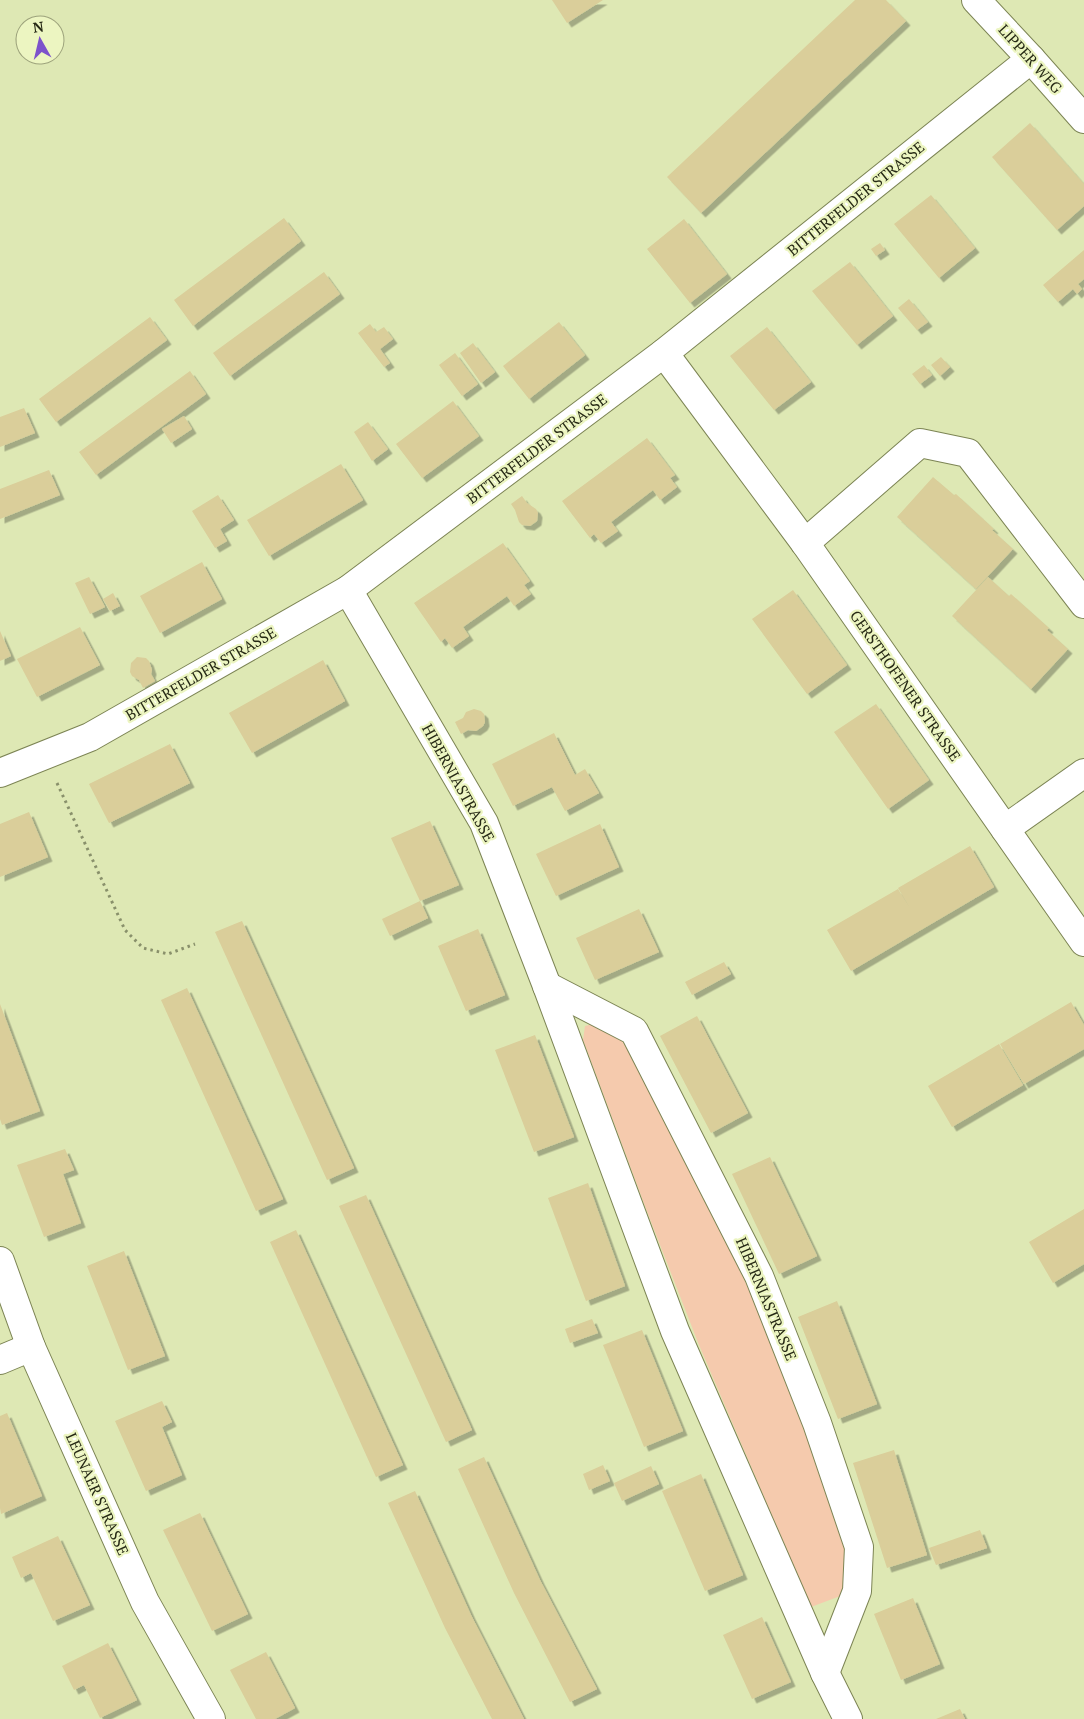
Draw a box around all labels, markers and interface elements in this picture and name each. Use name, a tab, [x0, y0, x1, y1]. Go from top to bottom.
north arrow	[15, 15, 65, 65]
text: N	[32, 16, 45, 37]
street label: LIPPER WEG	[994, 20, 1068, 98]
street label: BITTERFELDER STRASSE	[783, 137, 928, 260]
street label: BITTERFELDER STRASSE	[462, 389, 611, 508]
street label: GERSTHOFENER STRASSE	[846, 606, 966, 765]
street label: BITTERFELDER STRASSE	[121, 622, 280, 725]
street label: HIBERNIASTRASSE	[418, 720, 500, 845]
street label: HIBERNIASTRASSE	[732, 1234, 802, 1363]
street label: LEUNAER STRASSE	[62, 1429, 134, 1558]

